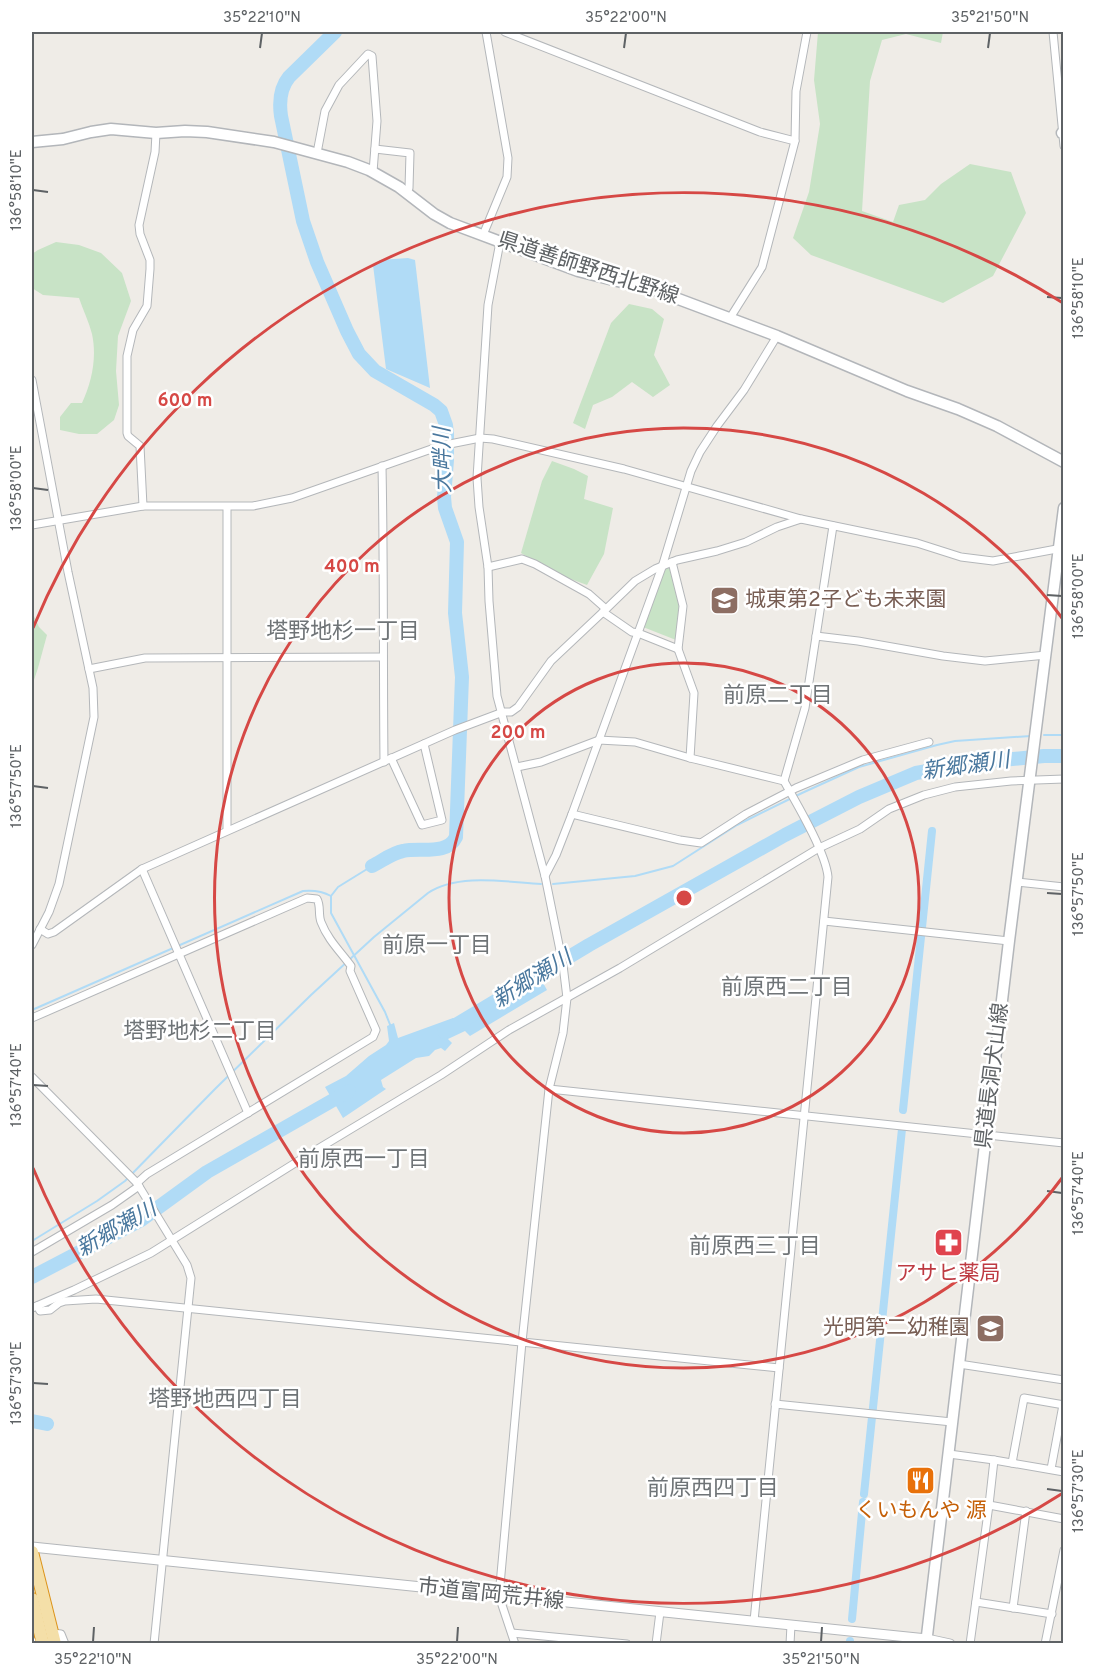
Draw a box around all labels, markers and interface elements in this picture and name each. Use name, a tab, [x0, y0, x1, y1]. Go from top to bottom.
text: 35°22'10"N	[223, 9, 301, 28]
text: 35°22'00"N	[585, 9, 667, 28]
text: 35°21'50"N	[951, 9, 1029, 28]
text: 136°58'10"E	[8, 149, 27, 231]
street label: 県道善師野西北野線	[494, 227, 682, 311]
text: 136°58'10"E	[1070, 257, 1089, 339]
text: 600 m	[157, 390, 213, 413]
water label: 大畔川	[430, 425, 458, 493]
text: 136°58'00"E	[8, 445, 27, 531]
text: 136°58'00"E	[1070, 553, 1089, 639]
text: 400 m	[324, 556, 380, 579]
school or university icon: 城東第2子ども未来園	[708, 584, 740, 616]
place label: 城東第2子ども未来園	[745, 587, 947, 614]
district label: 塔野地杉一丁目	[266, 619, 420, 646]
district label: 前原二丁目	[723, 683, 833, 710]
text: 200 m	[490, 722, 546, 745]
text: 136°57'50"E	[8, 744, 27, 828]
water label: 新郷瀬川	[921, 747, 1013, 786]
text: 136°57'50"E	[1070, 852, 1089, 936]
centre of rings	[674, 888, 694, 908]
district label: 前原一丁目	[382, 933, 492, 960]
water label: 新郷瀬川	[489, 944, 579, 1015]
district label: 前原西二丁目	[721, 975, 853, 1002]
street label: 県道長洞犬山線	[971, 1001, 1015, 1151]
district label: 塔野地杉二丁目	[123, 1019, 277, 1046]
text: 136°57'40"E	[8, 1043, 27, 1127]
district label: 前原西一丁目	[298, 1147, 430, 1174]
text: 136°57'40"E	[1070, 1151, 1089, 1235]
water label: 新郷瀬川	[72, 1195, 164, 1264]
pharmacy icon: アサヒ薬局	[932, 1227, 964, 1259]
district label: 前原西三丁目	[689, 1234, 821, 1261]
place label: アサヒ薬局	[896, 1261, 1001, 1288]
school or university icon: 光明第二幼稚園	[975, 1312, 1007, 1344]
place label: 光明第二幼稚園	[823, 1315, 970, 1342]
text: 136°57'30"E	[8, 1341, 27, 1425]
district label: 塔野地西四丁目	[148, 1387, 302, 1414]
text: 136°57'30"E	[1070, 1449, 1089, 1533]
restaurant icon: くいもんや 源	[905, 1464, 937, 1496]
district label: 前原西四丁目	[647, 1476, 779, 1503]
place label: くいもんや 源	[856, 1498, 986, 1525]
street label: 市道富岡荒井線	[416, 1574, 566, 1616]
text: 35°22'10"N	[54, 1651, 132, 1670]
text: 35°22'00"N	[416, 1651, 498, 1670]
text: 35°21'50"N	[782, 1651, 860, 1670]

